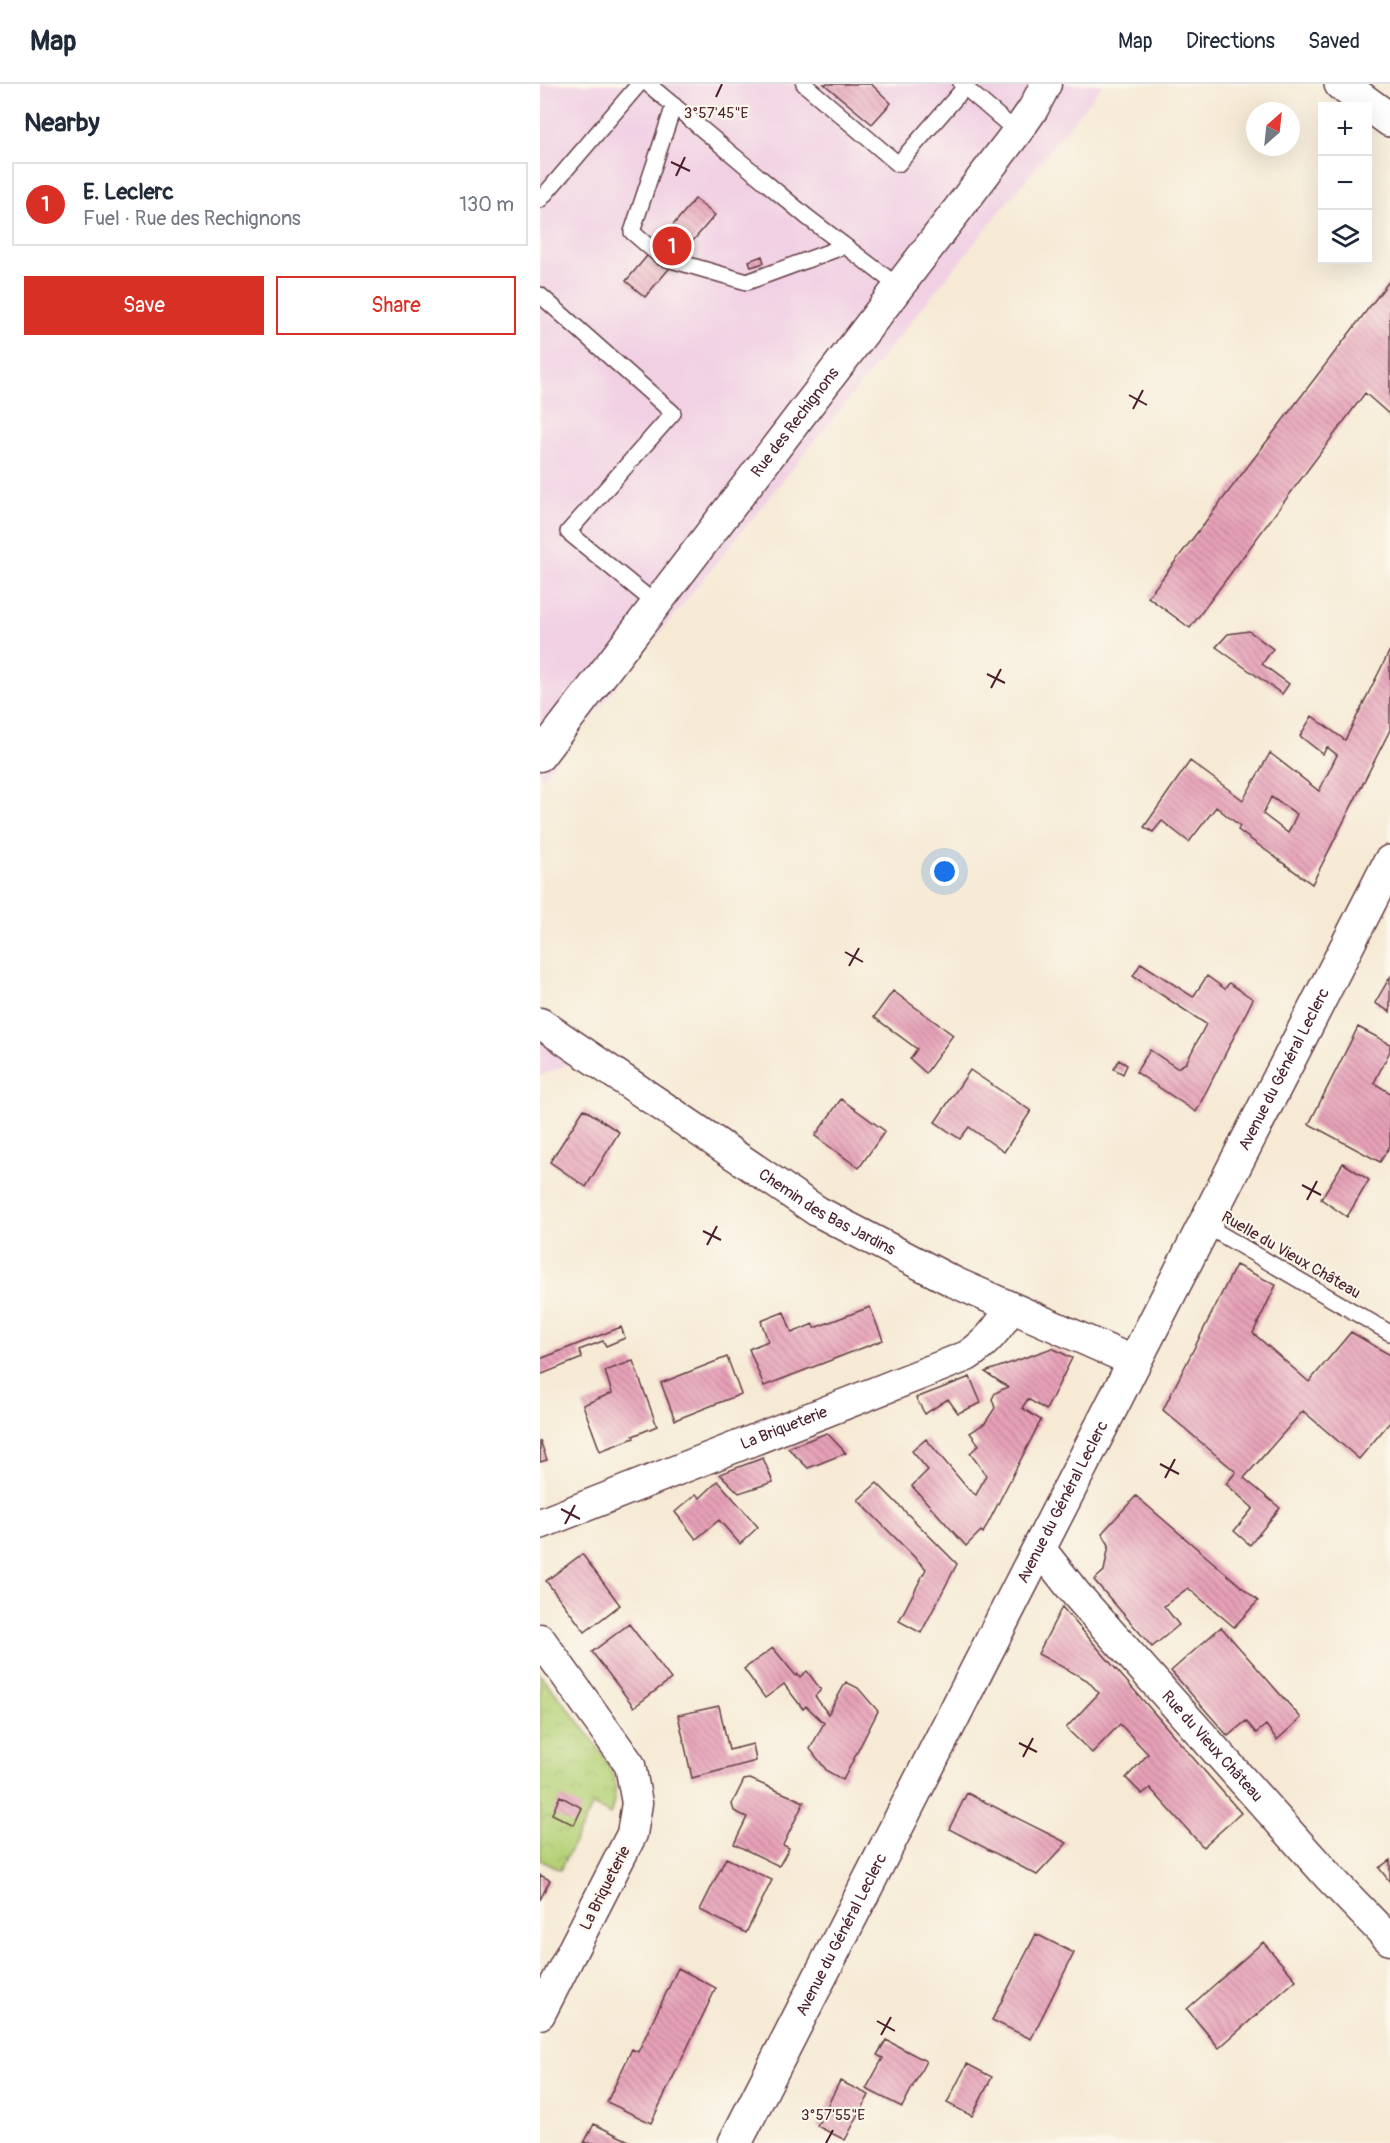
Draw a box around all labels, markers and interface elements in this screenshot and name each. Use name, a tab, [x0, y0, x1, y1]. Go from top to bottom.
text: Map	[30, 24, 76, 59]
text: Map	[1118, 28, 1153, 55]
text: Directions	[1186, 28, 1275, 55]
text: Saved	[1308, 28, 1360, 55]
north arrow	[1246, 102, 1300, 156]
map controls	[1318, 102, 1372, 264]
button: +	[1318, 102, 1372, 156]
text: 3°57'45"E	[684, 104, 749, 123]
text: Nearby	[24, 107, 100, 139]
button: −	[1318, 156, 1372, 210]
text: E. Leclerc	[83, 178, 174, 206]
text: 1	[42, 192, 49, 217]
text: 130 m	[459, 192, 514, 217]
text: Fuel · Rue des Rechignons	[83, 206, 301, 231]
button: layers	[1318, 210, 1372, 264]
pin: 1	[652, 224, 692, 268]
button: Save	[24, 276, 264, 335]
button: Share	[276, 276, 516, 335]
street label: Rue des Rechignons	[747, 363, 843, 481]
your location	[930, 857, 959, 886]
street label: Avenue du Général Leclerc	[1234, 985, 1334, 1154]
street label: Chemin des Bas Jardins	[755, 1164, 899, 1260]
street label: Ruelle du Vieux Château	[1218, 1207, 1364, 1303]
street label: La Briqueterie	[737, 1402, 830, 1454]
street label: Avenue du Général Leclerc	[1013, 1417, 1113, 1587]
street label: Rue du Vieux Château	[1157, 1687, 1267, 1806]
street label: La Briqueterie	[575, 1842, 635, 1933]
street label: Avenue du Général Leclerc	[792, 1850, 891, 2019]
text: 3°57'55"E	[801, 2106, 865, 2125]

